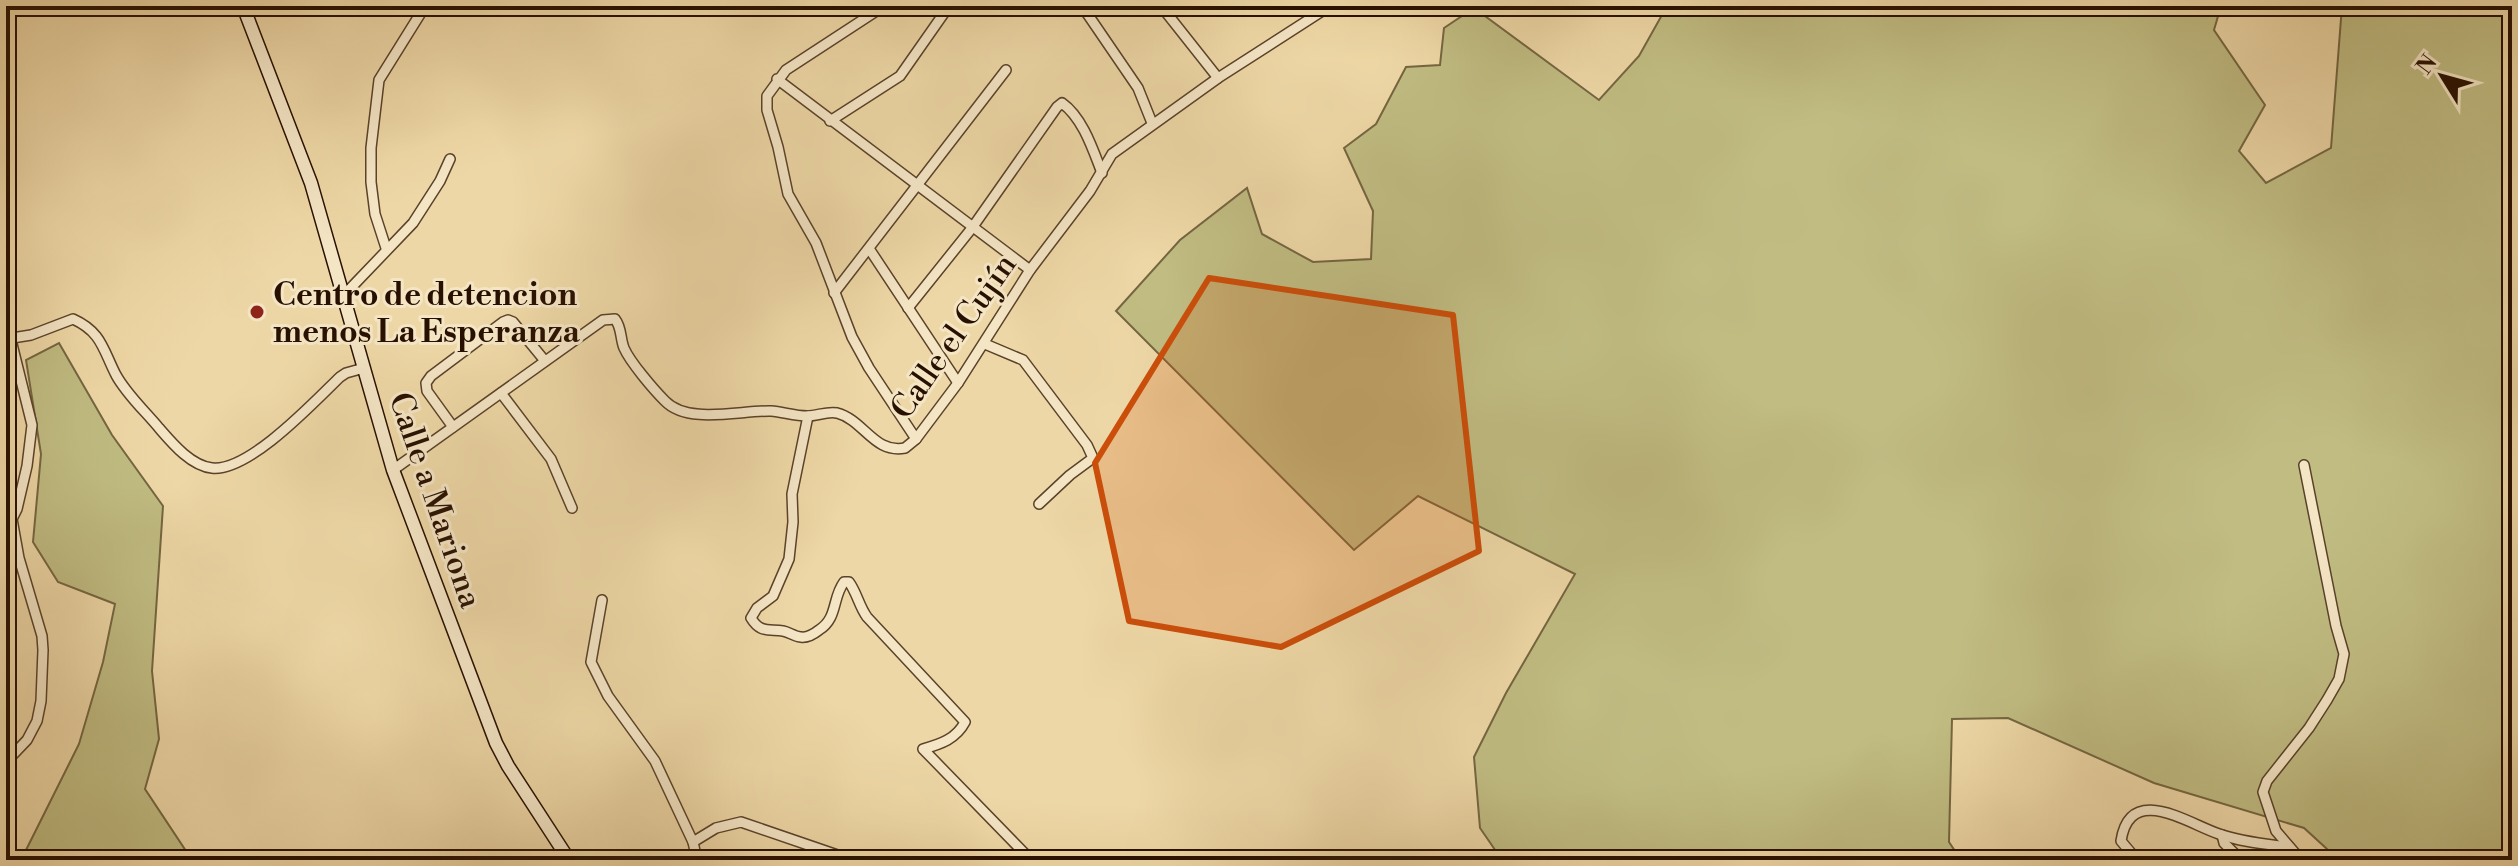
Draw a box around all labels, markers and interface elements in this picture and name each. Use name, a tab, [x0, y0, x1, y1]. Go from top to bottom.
north arrow	[2402, 36, 2482, 116]
text: N	[2411, 49, 2444, 80]
street label: Calle el Cujín	[882, 246, 1025, 427]
place label: Centro de detencion menos La Esperanza	[273, 275, 581, 352]
marker: Centro de detencion menos La Esperanza	[248, 303, 266, 321]
street label: Calle a Mariona	[379, 387, 491, 614]

